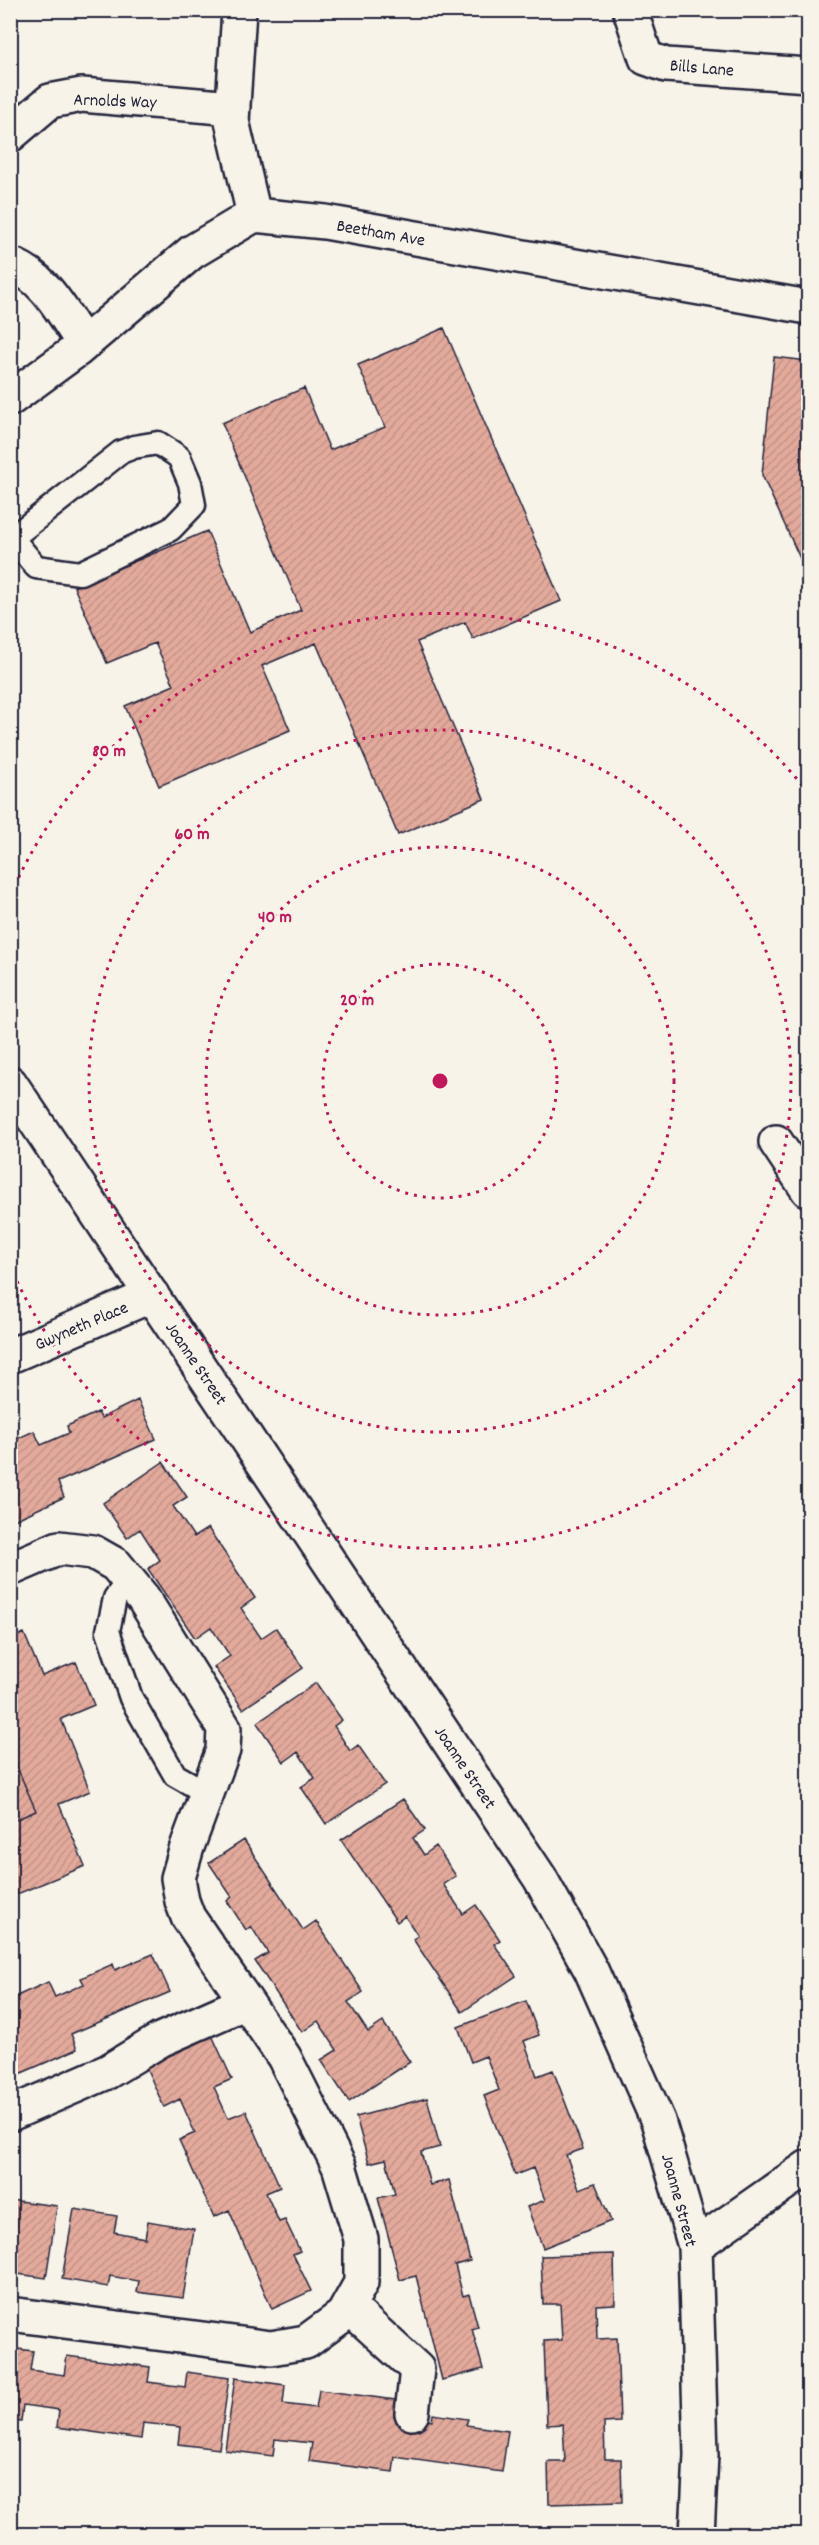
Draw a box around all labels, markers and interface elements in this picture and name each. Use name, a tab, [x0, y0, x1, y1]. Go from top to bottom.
street label: Bills Lane	[669, 54, 735, 85]
street label: Arnolds Way	[73, 89, 158, 116]
street label: Beetham Ave	[334, 214, 427, 255]
text: 80 m	[92, 740, 126, 765]
text: 60 m	[174, 823, 210, 848]
text: 40 m	[258, 906, 292, 931]
text: 20 m	[340, 989, 374, 1014]
centre of rings	[430, 1071, 450, 1091]
street label: Gwyneth Place	[31, 1296, 133, 1358]
street label: Joanne Street	[158, 1318, 232, 1411]
street label: Joanne Street	[427, 1722, 501, 1815]
street label: Joanne Street	[653, 2151, 702, 2250]

